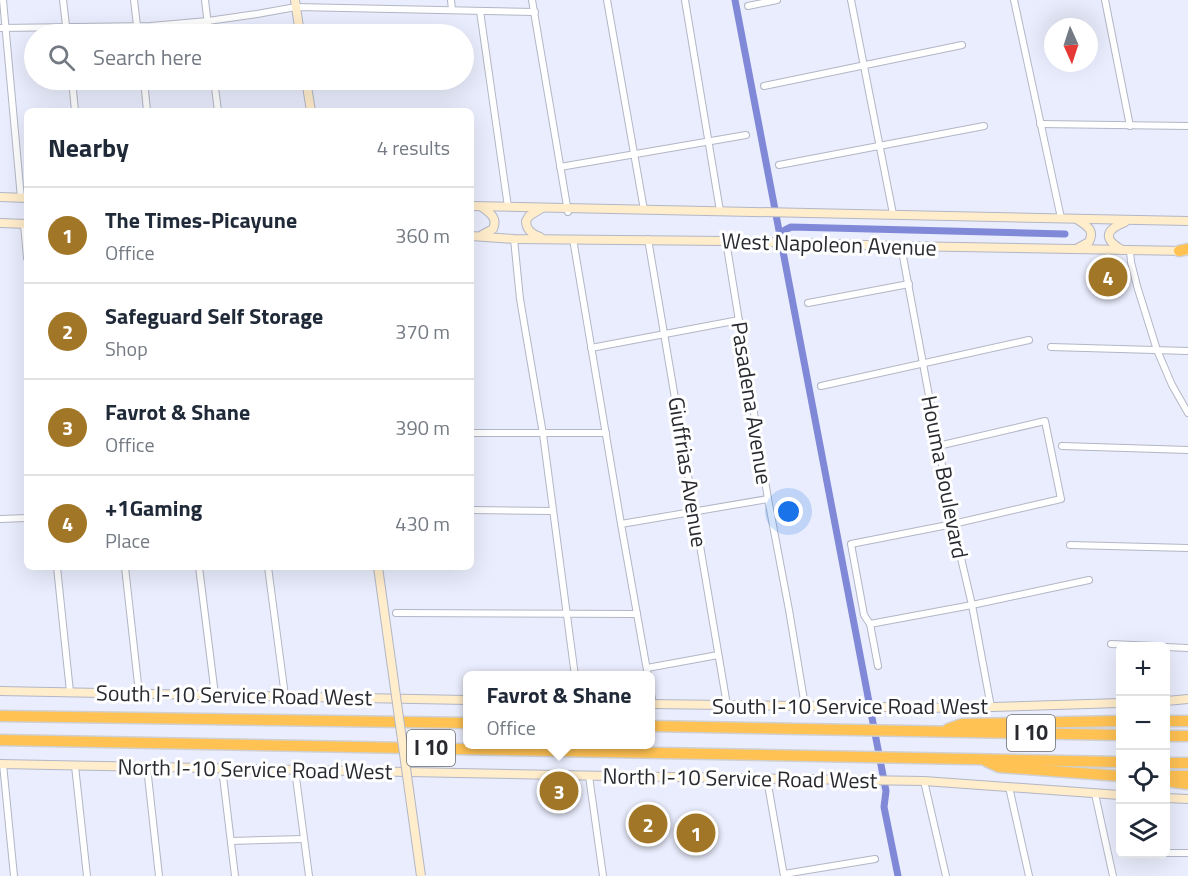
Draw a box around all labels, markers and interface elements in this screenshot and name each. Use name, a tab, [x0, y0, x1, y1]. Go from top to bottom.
north arrow	[1044, 18, 1098, 72]
search box	[24, 24, 474, 90]
text: Search here	[93, 40, 202, 74]
icon: search	[45, 41, 78, 74]
text: Nearby	[48, 128, 129, 167]
text: 4 results	[377, 132, 450, 163]
text: The Times-Picayune	[105, 203, 297, 237]
text: 1	[62, 220, 73, 251]
text: 360 m	[395, 220, 450, 251]
street label: West Napoleon Avenue	[721, 223, 937, 265]
text: Office	[105, 237, 155, 268]
pin: 4	[1088, 254, 1128, 300]
text: Safeguard Self Storage	[105, 299, 323, 333]
text: 2	[62, 316, 73, 347]
text: 370 m	[395, 316, 450, 347]
street label: Pasadena Avenue	[722, 319, 782, 487]
text: Shop	[105, 333, 148, 364]
street label: Houma Boulevard	[913, 392, 977, 562]
street label: Giuffrias Avenue	[659, 394, 717, 550]
text: Favrot & Shane	[105, 395, 250, 429]
text: 3	[62, 412, 73, 443]
text: 390 m	[395, 412, 450, 443]
text: Office	[105, 429, 155, 460]
text: +1Gaming	[105, 491, 202, 525]
your location	[774, 497, 803, 526]
text: 4	[62, 508, 73, 539]
text: 430 m	[395, 508, 450, 539]
text: Place	[105, 525, 150, 556]
map controls	[1116, 642, 1170, 858]
button: +	[1116, 642, 1170, 696]
popup	[463, 671, 655, 749]
street label: South I-10 Service Road West	[96, 676, 373, 714]
text: Favrot & Shane	[486, 678, 632, 712]
street label: South I-10 Service Road West	[712, 689, 988, 723]
button: −	[1116, 696, 1170, 750]
text: Office	[486, 712, 536, 743]
road number: I 10	[1007, 715, 1055, 751]
road number: I 10	[407, 730, 455, 766]
street label: North I-10 Service Road West	[117, 750, 393, 788]
button: locate	[1116, 750, 1170, 804]
street label: North I-10 Service Road West	[602, 759, 878, 797]
pin: 3	[540, 768, 578, 814]
pin: 2	[628, 802, 668, 846]
button: layers	[1116, 804, 1170, 858]
pin: 1	[676, 810, 716, 856]

